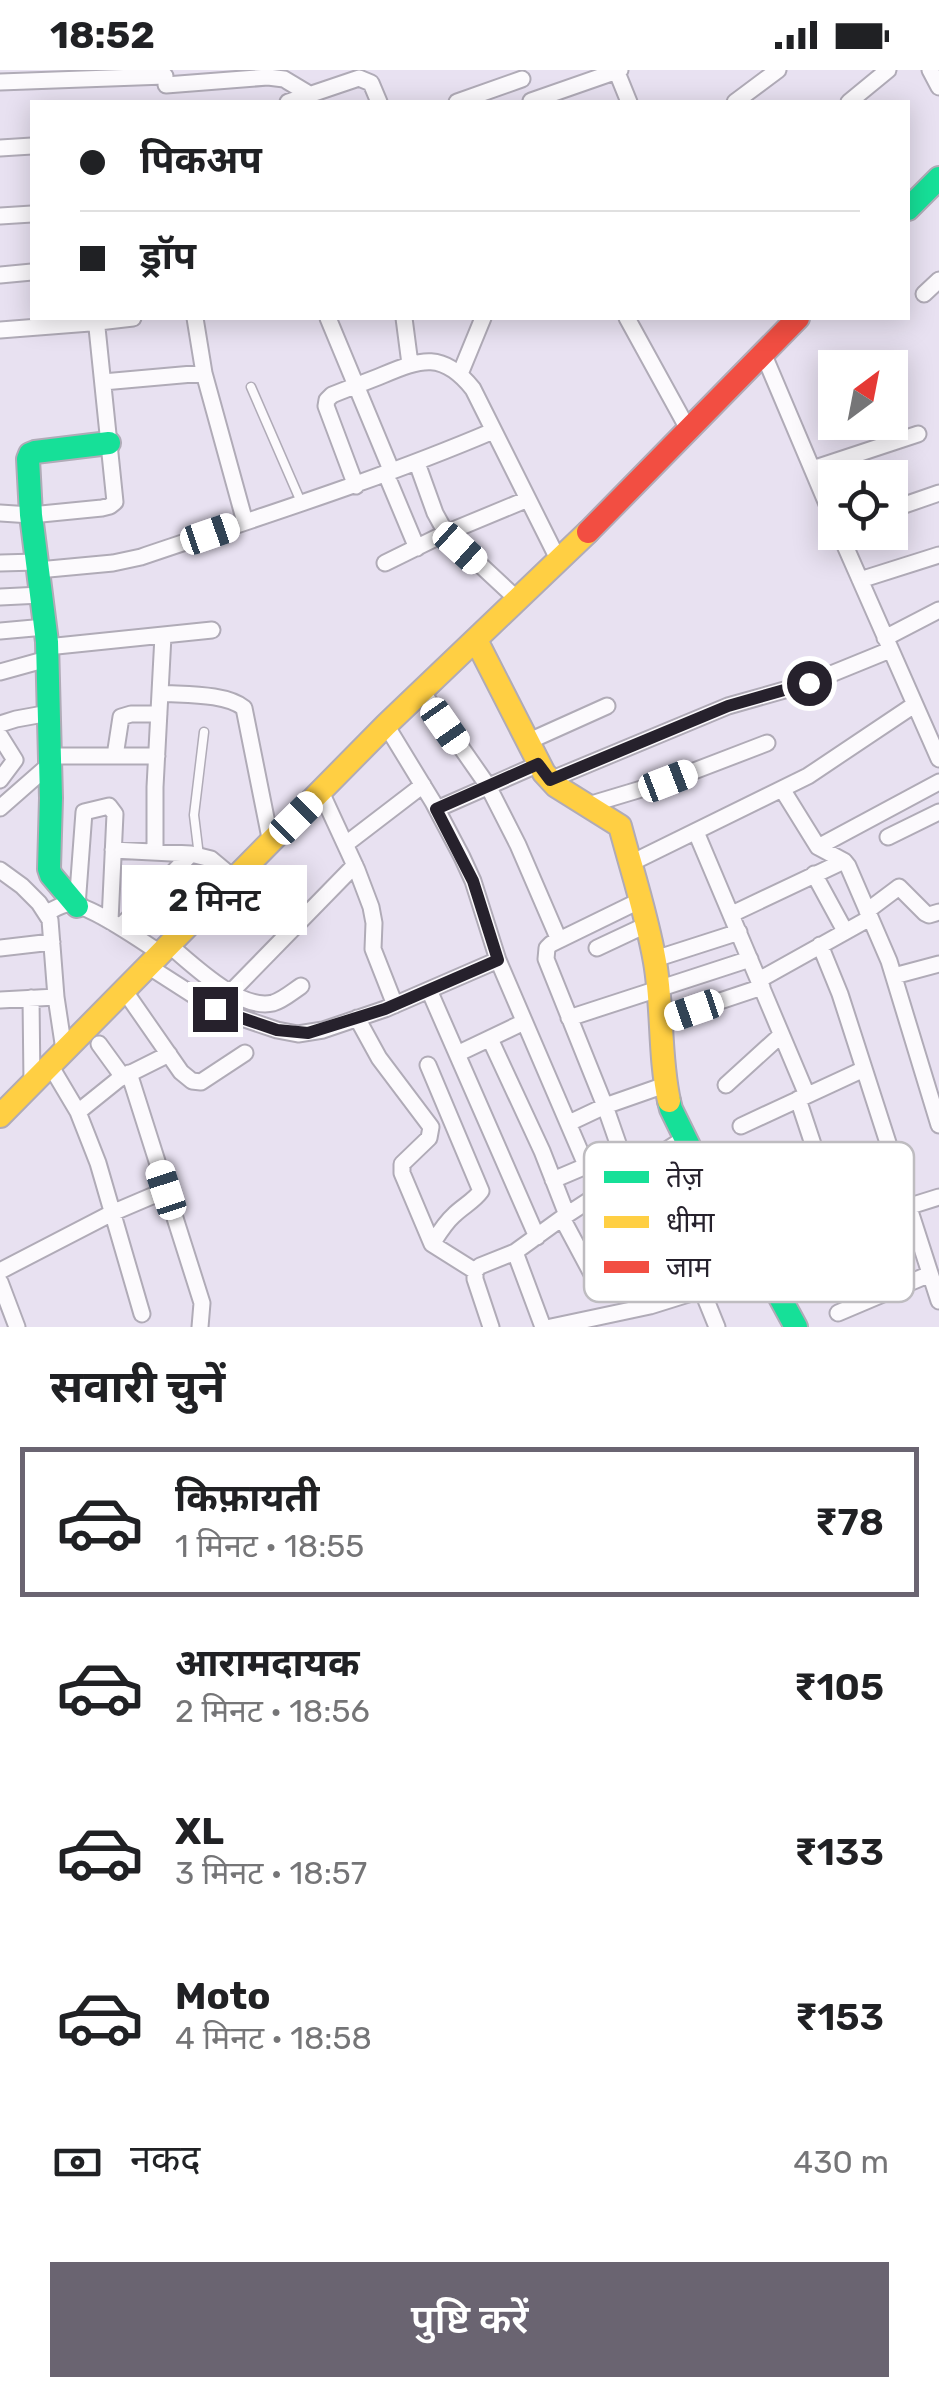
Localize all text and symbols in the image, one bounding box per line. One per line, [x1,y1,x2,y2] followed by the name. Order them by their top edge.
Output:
[50,12,155,58] text: 18:52
[140,137,262,183] text: पिकअप
[140,233,196,279] text: ड्रॉप
[818,350,908,440] north arrow
[818,350,908,550] map controls
[818,460,908,550] button: locate
[177,510,243,558] car
[428,517,492,579] car
[787,661,832,706] route start
[416,693,474,759] car
[635,756,701,806] car
[264,786,328,850] car
[122,864,308,934] callout: 2 मिनट
[168,881,261,919] text: 2 मिनट
[661,986,727,1034] car
[193,987,238,1032] route end
[584,1142,914,1302] legend
[142,1157,190,1223] car
[666,1161,704,1194] text: तेज़
[666,1206,715,1239] text: धीमा
[666,1251,712,1284] text: जाम
[50,1360,225,1413] text: सवारी चुनें
[175,1475,319,1521] text: किफ़ायती
[55,1477,145,1567] icon: car
[815,1499,884,1545] text: ₹78
[175,1527,364,1565] text: 1 मिनट · 18:55
[175,1640,359,1686] text: आरामदायक
[55,1642,145,1732] icon: car
[794,1664,884,1710] text: ₹105
[175,1692,370,1730] text: 2 मिनट · 18:56
[55,1807,145,1897] icon: car
[175,1808,224,1854] text: XL
[794,1829,884,1875] text: ₹133
[175,1854,367,1892] text: 3 मिनट · 18:57
[55,1972,145,2062] icon: car
[175,1973,271,2019] text: Moto
[795,1994,884,2040] text: ₹153
[175,2019,372,2057] text: 4 मिनट · 18:58
[50,2135,105,2190] icon: cash
[130,2136,200,2182] text: नकद
[793,2143,889,2181] text: 430 m
[50,2262,889,2377] button: पुष्टि करें

